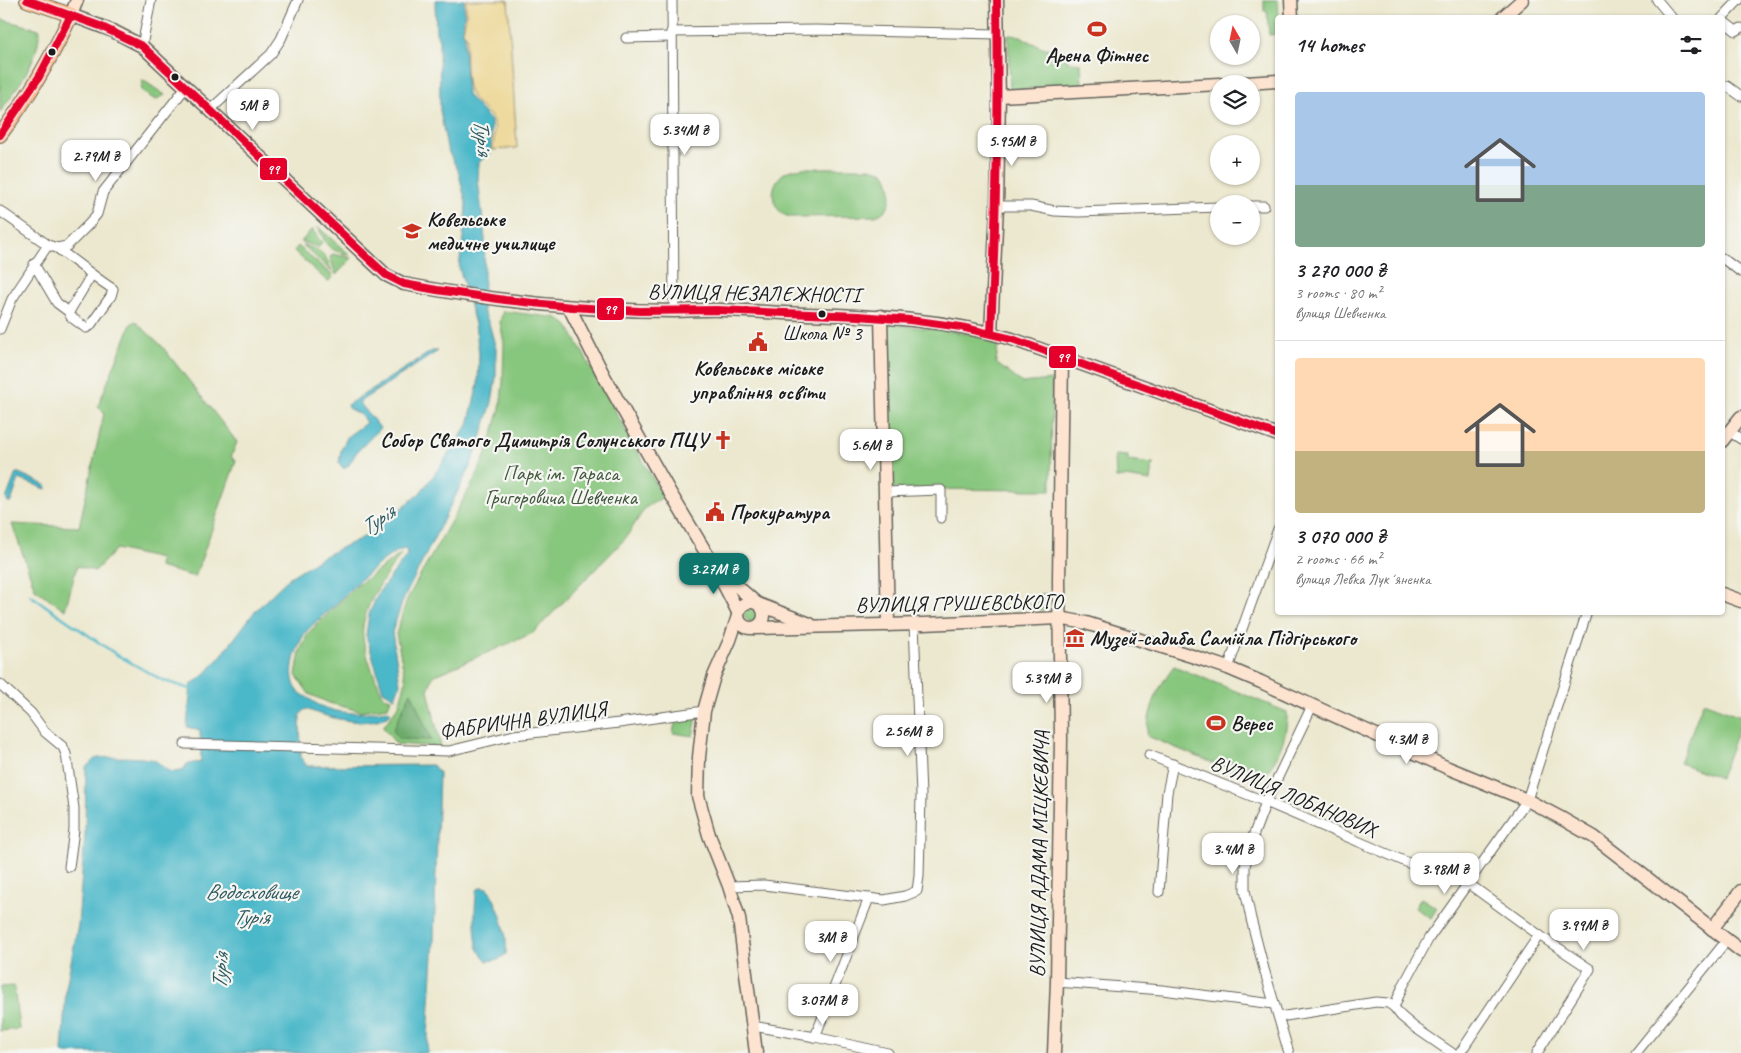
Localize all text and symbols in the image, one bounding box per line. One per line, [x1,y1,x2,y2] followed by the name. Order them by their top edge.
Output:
[1210,15,1260,65] north arrow
[1210,15,1260,245] map controls
[1086,18,1108,40] sports icon: Арена Фітнес
[1677,31,1705,59] icon: filters
[1295,32,1364,58] text: 14 homes
[1045,42,1149,68] place label: Арена Фітнес
[47,47,57,57] unlabelled marker
[170,72,180,82] unlabelled marker
[1210,75,1260,125] button: layers
[223,88,283,131] pin: 5M ₴
[238,95,268,115] text: 5M ₴
[639,114,731,156] pin: 5.34M ₴
[467,118,499,160] water label: Турія
[661,120,709,140] text: 5.34M ₴
[966,124,1058,167] pin: 5.95M ₴
[1455,125,1545,215] icon: home
[989,131,1035,151] text: 5.95M ₴
[1210,135,1260,185] button: +
[50,140,142,182] pin: 2.79M ₴
[72,146,120,166] text: 2.79M ₴
[259,157,288,181] line badge: 99
[267,161,281,178] text: 99
[1210,195,1260,245] button: −
[427,206,556,256] place label: Ковельське медичне училище
[401,220,423,242] school or university icon: Ковельське медичне училище
[1295,257,1386,283] text: 3 270 000 ₴
[648,278,865,308] street label: ВУЛИЦЯ НЕЗАЛЕЖНОСТІ
[1295,283,1381,303] text: 3 rooms · 80 m²
[596,297,625,321] line badge: 99
[604,301,618,318] text: 99
[1295,303,1385,323] text: вулиця Шевченка
[817,309,827,319] marker: Школа № 3
[782,321,864,346] place label: Школа № 3
[747,331,769,353] public building icon: Ковельське міське управління освіти
[1048,345,1077,369] line badge: 99
[1057,349,1071,366] text: 99
[690,355,827,405] place label: Ковельське міське управління освіти
[1455,390,1545,480] icon: home
[380,427,712,453] place label: Собор Святого Димитрія Солунського ПЦУ
[830,428,912,471] pin: 5.6M ₴
[712,429,734,451] church icon: Собор Святого Димитрія Солунського ПЦУ
[851,435,891,455] text: 5.6M ₴
[485,460,639,510] park label: Парк ім. Тараса Григоровича Шевченка
[355,496,403,542] water label: Турія
[730,499,831,526] place label: Прокуратура
[704,501,726,523] public building icon: Прокуратура
[1295,523,1386,549] text: 3 070 000 ₴
[1295,549,1381,569] text: 2 rooms · 66 m²
[668,552,760,595] pin: 3.27M ₴
[690,559,738,579] text: 3.27M ₴
[1295,569,1431,589] text: вулиця Левка Лукʼяненка
[855,588,1065,618] street label: ВУЛИЦЯ ГРУШЕВСЬКОГО
[1090,625,1359,652] place label: Музей-садиба Самійла Підгірського
[1064,627,1086,649] museum icon: Музей-садиба Самійла Підгірського
[1001,662,1093,704] pin: 5.39M ₴
[1023,668,1071,688] text: 5.39M ₴
[438,695,611,745] street label: ФАБРИЧНА ВУЛИЦЯ
[1231,710,1273,736] place label: Верес
[1205,712,1227,734] sports icon: Верес
[862,714,954,757] pin: 2.56M ₴
[884,721,932,741] text: 2.56M ₴
[1366,722,1448,765] pin: 4.3M ₴
[1387,729,1427,749] text: 4.3M ₴
[1024,730,1054,978] street label: ВУЛИЦЯ АДАМА МІЦКЕВИЧА
[1207,749,1383,844] street label: ВУЛИЦЯ ЛОБАНОВИХ
[1192,832,1274,875] pin: 3.4M ₴
[1213,839,1253,859] text: 3.4M ₴
[1399,852,1491,895] pin: 3.98M ₴
[1421,859,1469,879] text: 3.98M ₴
[205,878,301,931] water label: Водосховище Турія
[1538,908,1630,951] pin: 3.99M ₴
[1560,915,1608,935] text: 3.99M ₴
[801,920,861,963] pin: 3M ₴
[816,927,846,947] text: 3M ₴
[205,949,235,990] water label: Турія
[777,984,869,1026] pin: 3.07M ₴
[799,990,847,1010] text: 3.07M ₴

